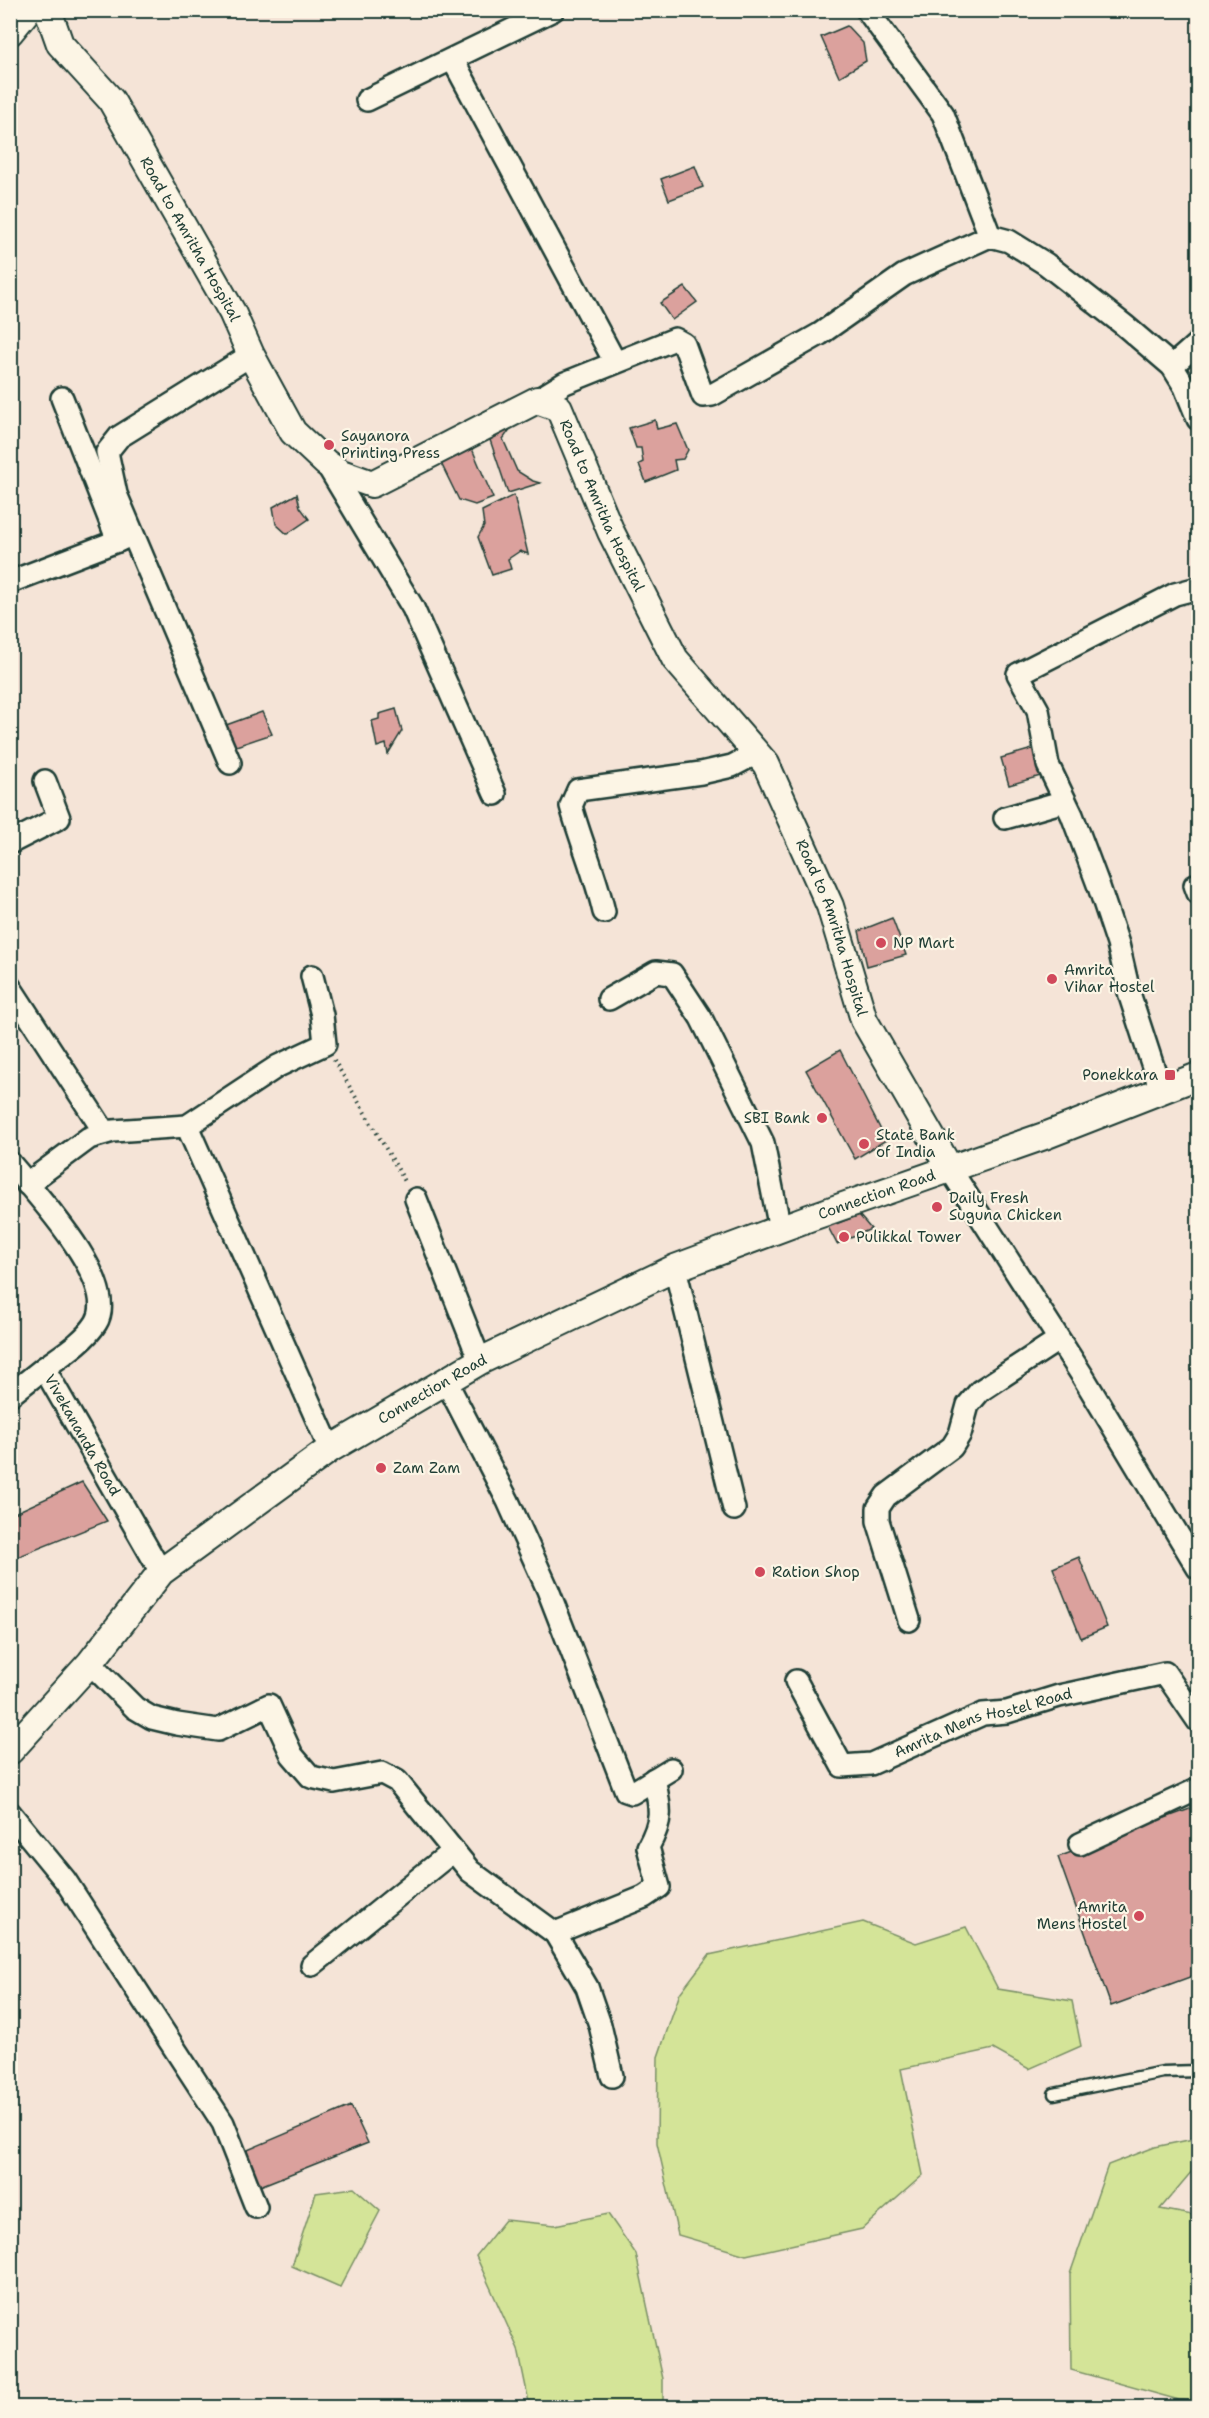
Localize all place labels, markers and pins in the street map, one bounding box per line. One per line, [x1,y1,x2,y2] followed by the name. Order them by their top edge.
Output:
[341,426,440,463] place label: Sayanora Printing Press
[322,438,336,452] marker: Sayanora Printing Press
[893,933,955,953] place label: NP Mart
[874,936,888,950] marker: NP Mart
[1064,960,1155,997] place label: Amrita Vihar Hostel
[1045,972,1059,986] marker: Amrita Vihar Hostel
[1082,1065,1159,1085] place label: Ponekkara
[1163,1068,1177,1082] marker: Ponekkara
[744,1108,810,1128] place label: SBI Bank
[815,1111,829,1125] marker: SBI Bank
[876,1125,955,1162] place label: State Bank of India
[857,1137,871,1151] marker: State Bank of India
[949,1188,1062,1225] place label: Daily Fresh Suguna Chicken
[930,1200,944,1214] marker: Daily Fresh Suguna Chicken
[856,1227,962,1247] place label: Pulikkal Tower
[837,1230,851,1244] marker: Pulikkal Tower
[393,1458,460,1478] place label: Zam Zam
[374,1461,388,1475] marker: Zam Zam
[772,1562,860,1582] place label: Ration Shop
[753,1565,767,1579] marker: Ration Shop
[1037,1897,1128,1934] place label: Amrita Mens Hostel
[1132,1909,1146,1923] marker: Amrita Mens Hostel

